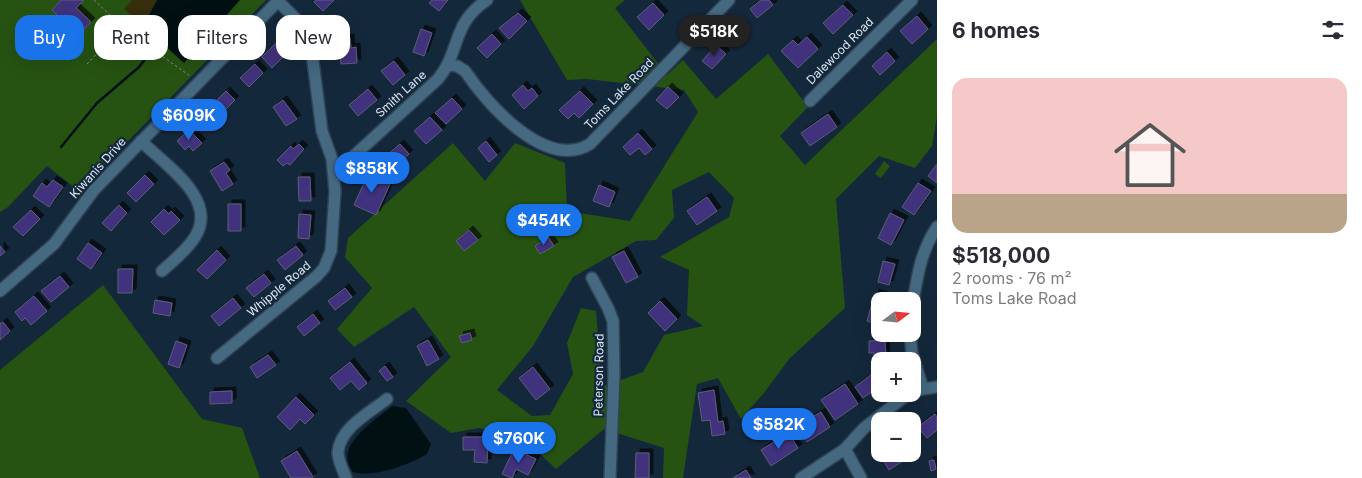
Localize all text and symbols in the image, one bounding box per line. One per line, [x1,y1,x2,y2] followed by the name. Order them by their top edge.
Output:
[803,14,876,87] street label: Dalewood Road
[15,15,84,60] chip: Buy
[94,15,168,60] chip: Rent
[178,15,266,60] chip: Filters
[276,15,350,60] chip: New
[679,15,749,57] pin: $518K
[1319,16,1347,44] icon: filters
[952,18,1040,43] text: 6 homes
[689,21,739,41] text: $518K
[581,55,656,132] street label: Toms Lake Road
[372,67,429,120] street label: Smith Lane
[154,98,224,141] pin: $609K
[162,105,216,125] text: $609K
[1105,110,1195,200] icon: home
[66,134,129,201] street label: Kiwanis Drive
[337,152,407,194] pin: $858K
[345,158,399,178] text: $858K
[509,204,579,246] pin: $454K
[517,210,571,230] text: $454K
[952,243,1050,268] text: $518,000
[244,258,314,320] street label: Whipple Road
[952,268,1072,288] text: 2 rooms · 76 m²
[952,288,1077,308] text: Toms Lake Road
[871,292,921,342] north arrow
[871,292,921,462] map controls
[590,333,607,417] street label: Peterson Road
[871,352,921,402] button: +
[744,408,814,450] pin: $582K
[871,412,921,462] button: −
[753,414,805,434] text: $582K
[484,422,554,464] pin: $760K
[493,428,545,448] text: $760K

